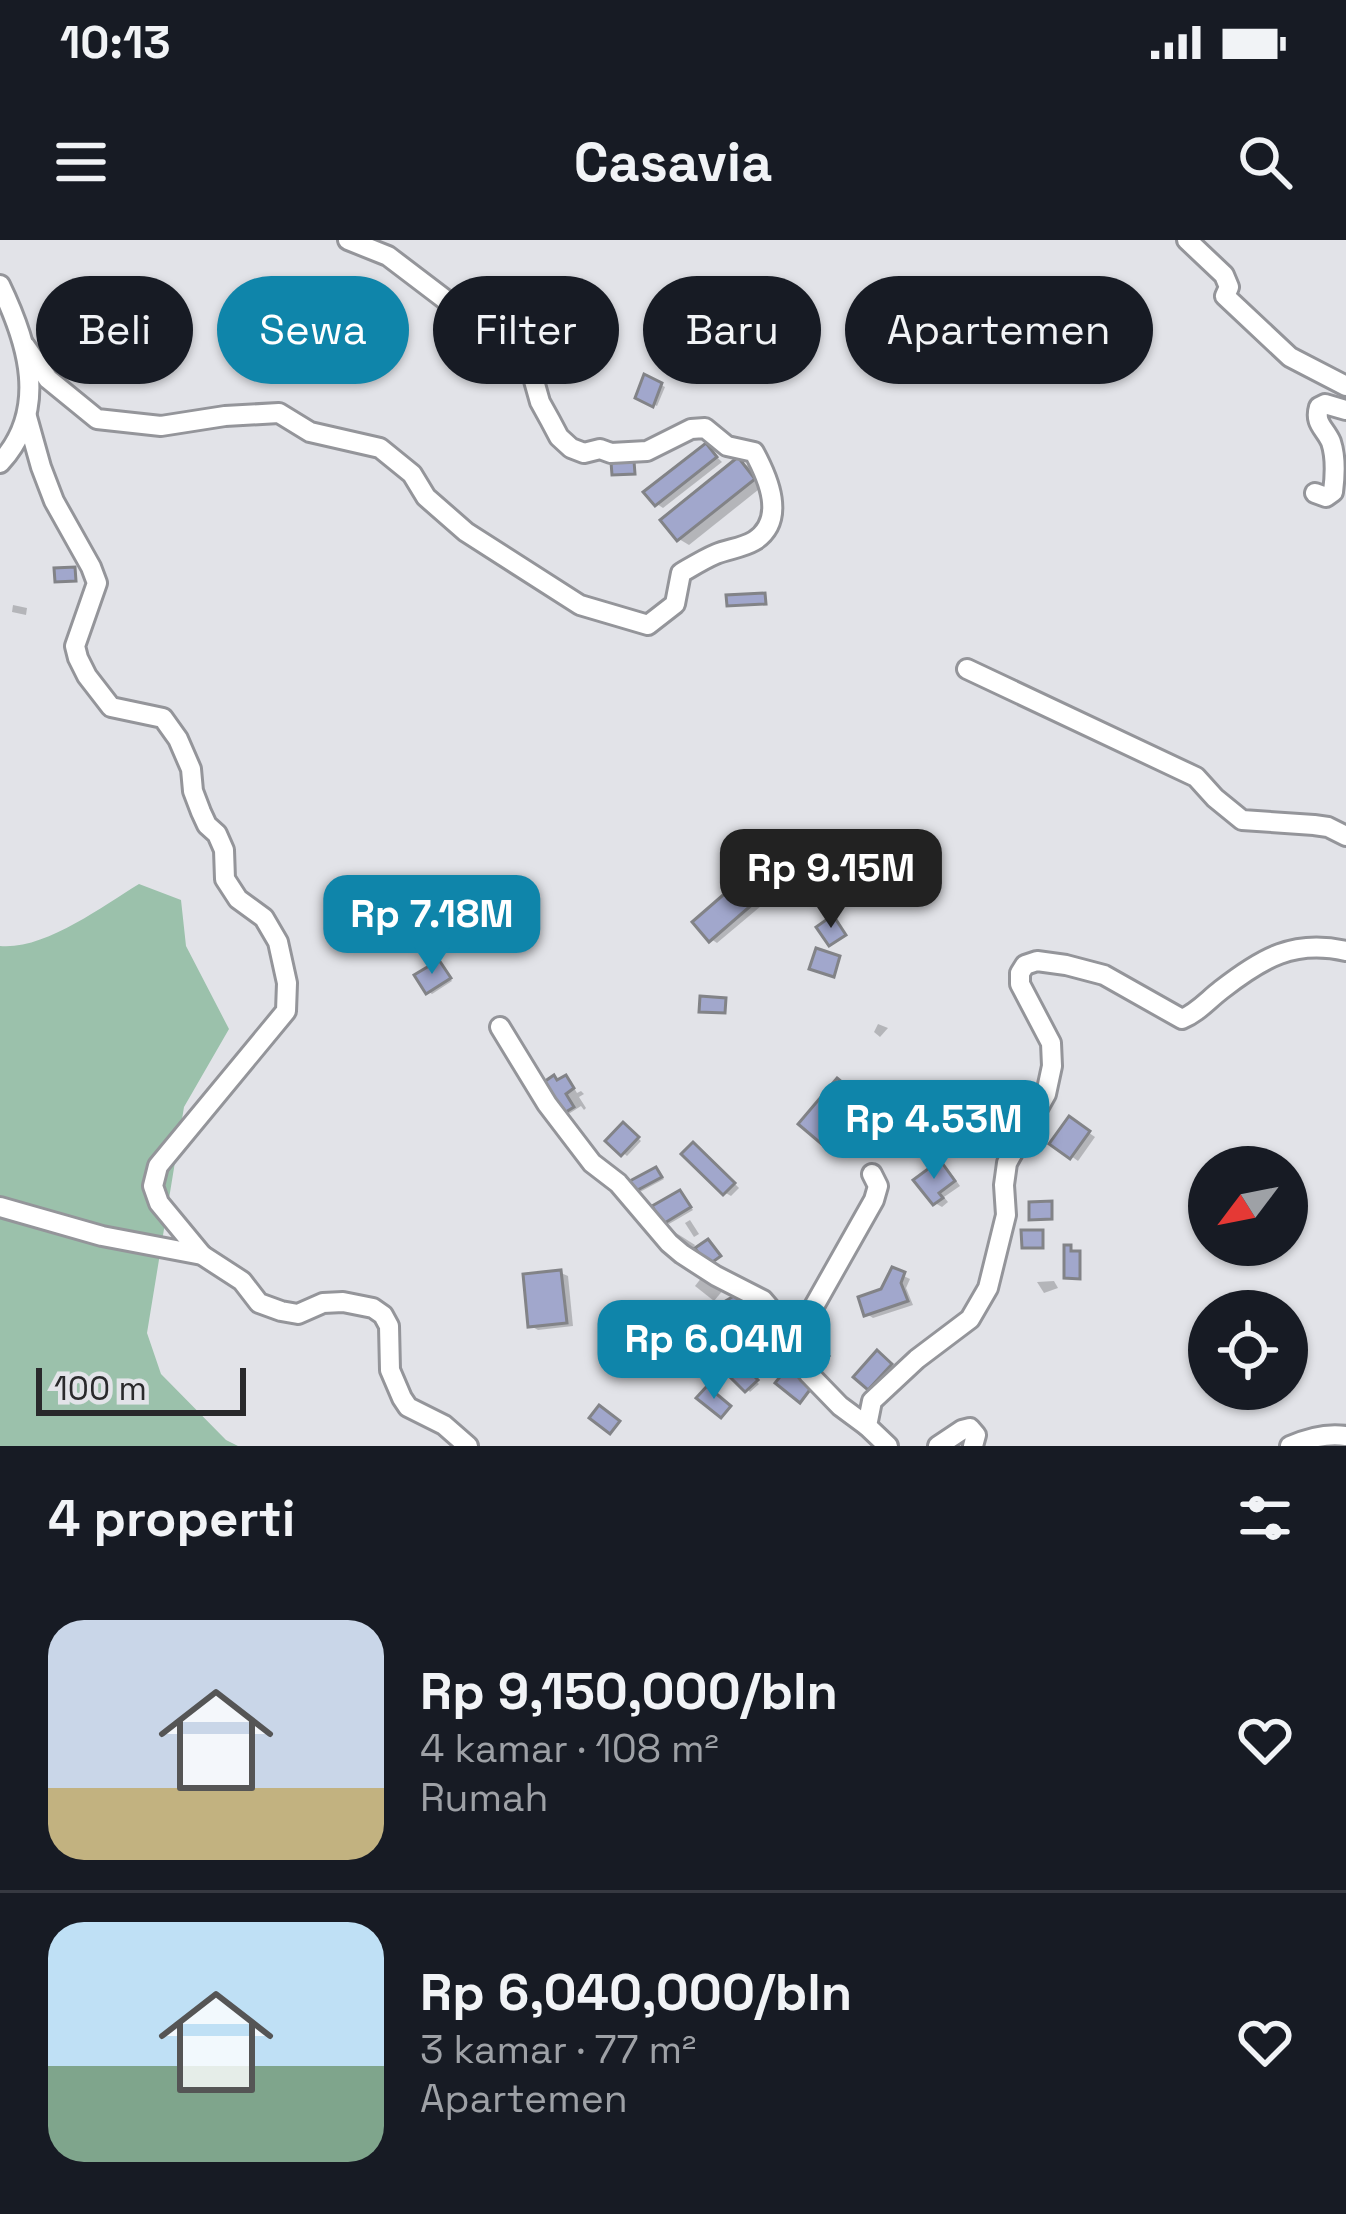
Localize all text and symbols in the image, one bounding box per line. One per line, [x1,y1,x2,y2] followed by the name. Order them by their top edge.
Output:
[60,14,171,71] text: 10:13
[574,128,772,197] text: Casavia
[48,129,114,195] icon: menu
[1232,129,1298,195] icon: search
[36,276,193,384] chip: Beli
[217,276,409,384] chip: Sewa
[433,276,619,384] chip: Filter
[643,276,821,384] chip: Baru
[845,276,1153,384] chip: Apartemen
[707,829,955,931] pin: Rp 9.15M
[747,843,915,892] text: Rp 9.15M
[308,875,556,977] pin: Rp 7.18M
[350,889,514,938] text: Rp 7.18M
[810,1080,1058,1182] pin: Rp 4.53M
[845,1094,1023,1143] text: Rp 4.53M
[1188,1146,1308,1266] north arrow
[1188,1146,1308,1410] map controls
[1188,1290,1308,1410] button: locate
[590,1300,838,1402] pin: Rp 6.04M
[624,1314,804,1363] text: Rp 6.04M
[36,1362,246,1415] scale bar
[54,1368,147,1410] text: 100 m
[1232,1485,1298,1551] icon: filters
[48,1486,295,1551] text: 4 properti
[420,1659,838,1724] text: Rp 9,150,000/bln
[144,1668,288,1812] icon: home
[1232,1707,1298,1773] icon: heart
[420,1724,719,1773] text: 4 kamar · 108 m²
[420,1773,548,1822] text: Rumah
[420,1960,852,2025] text: Rp 6,040,000/bln
[144,1970,288,2114] icon: home
[1232,2009,1298,2075] icon: heart
[420,2025,696,2074] text: 3 kamar · 77 m²
[420,2074,628,2123] text: Apartemen

